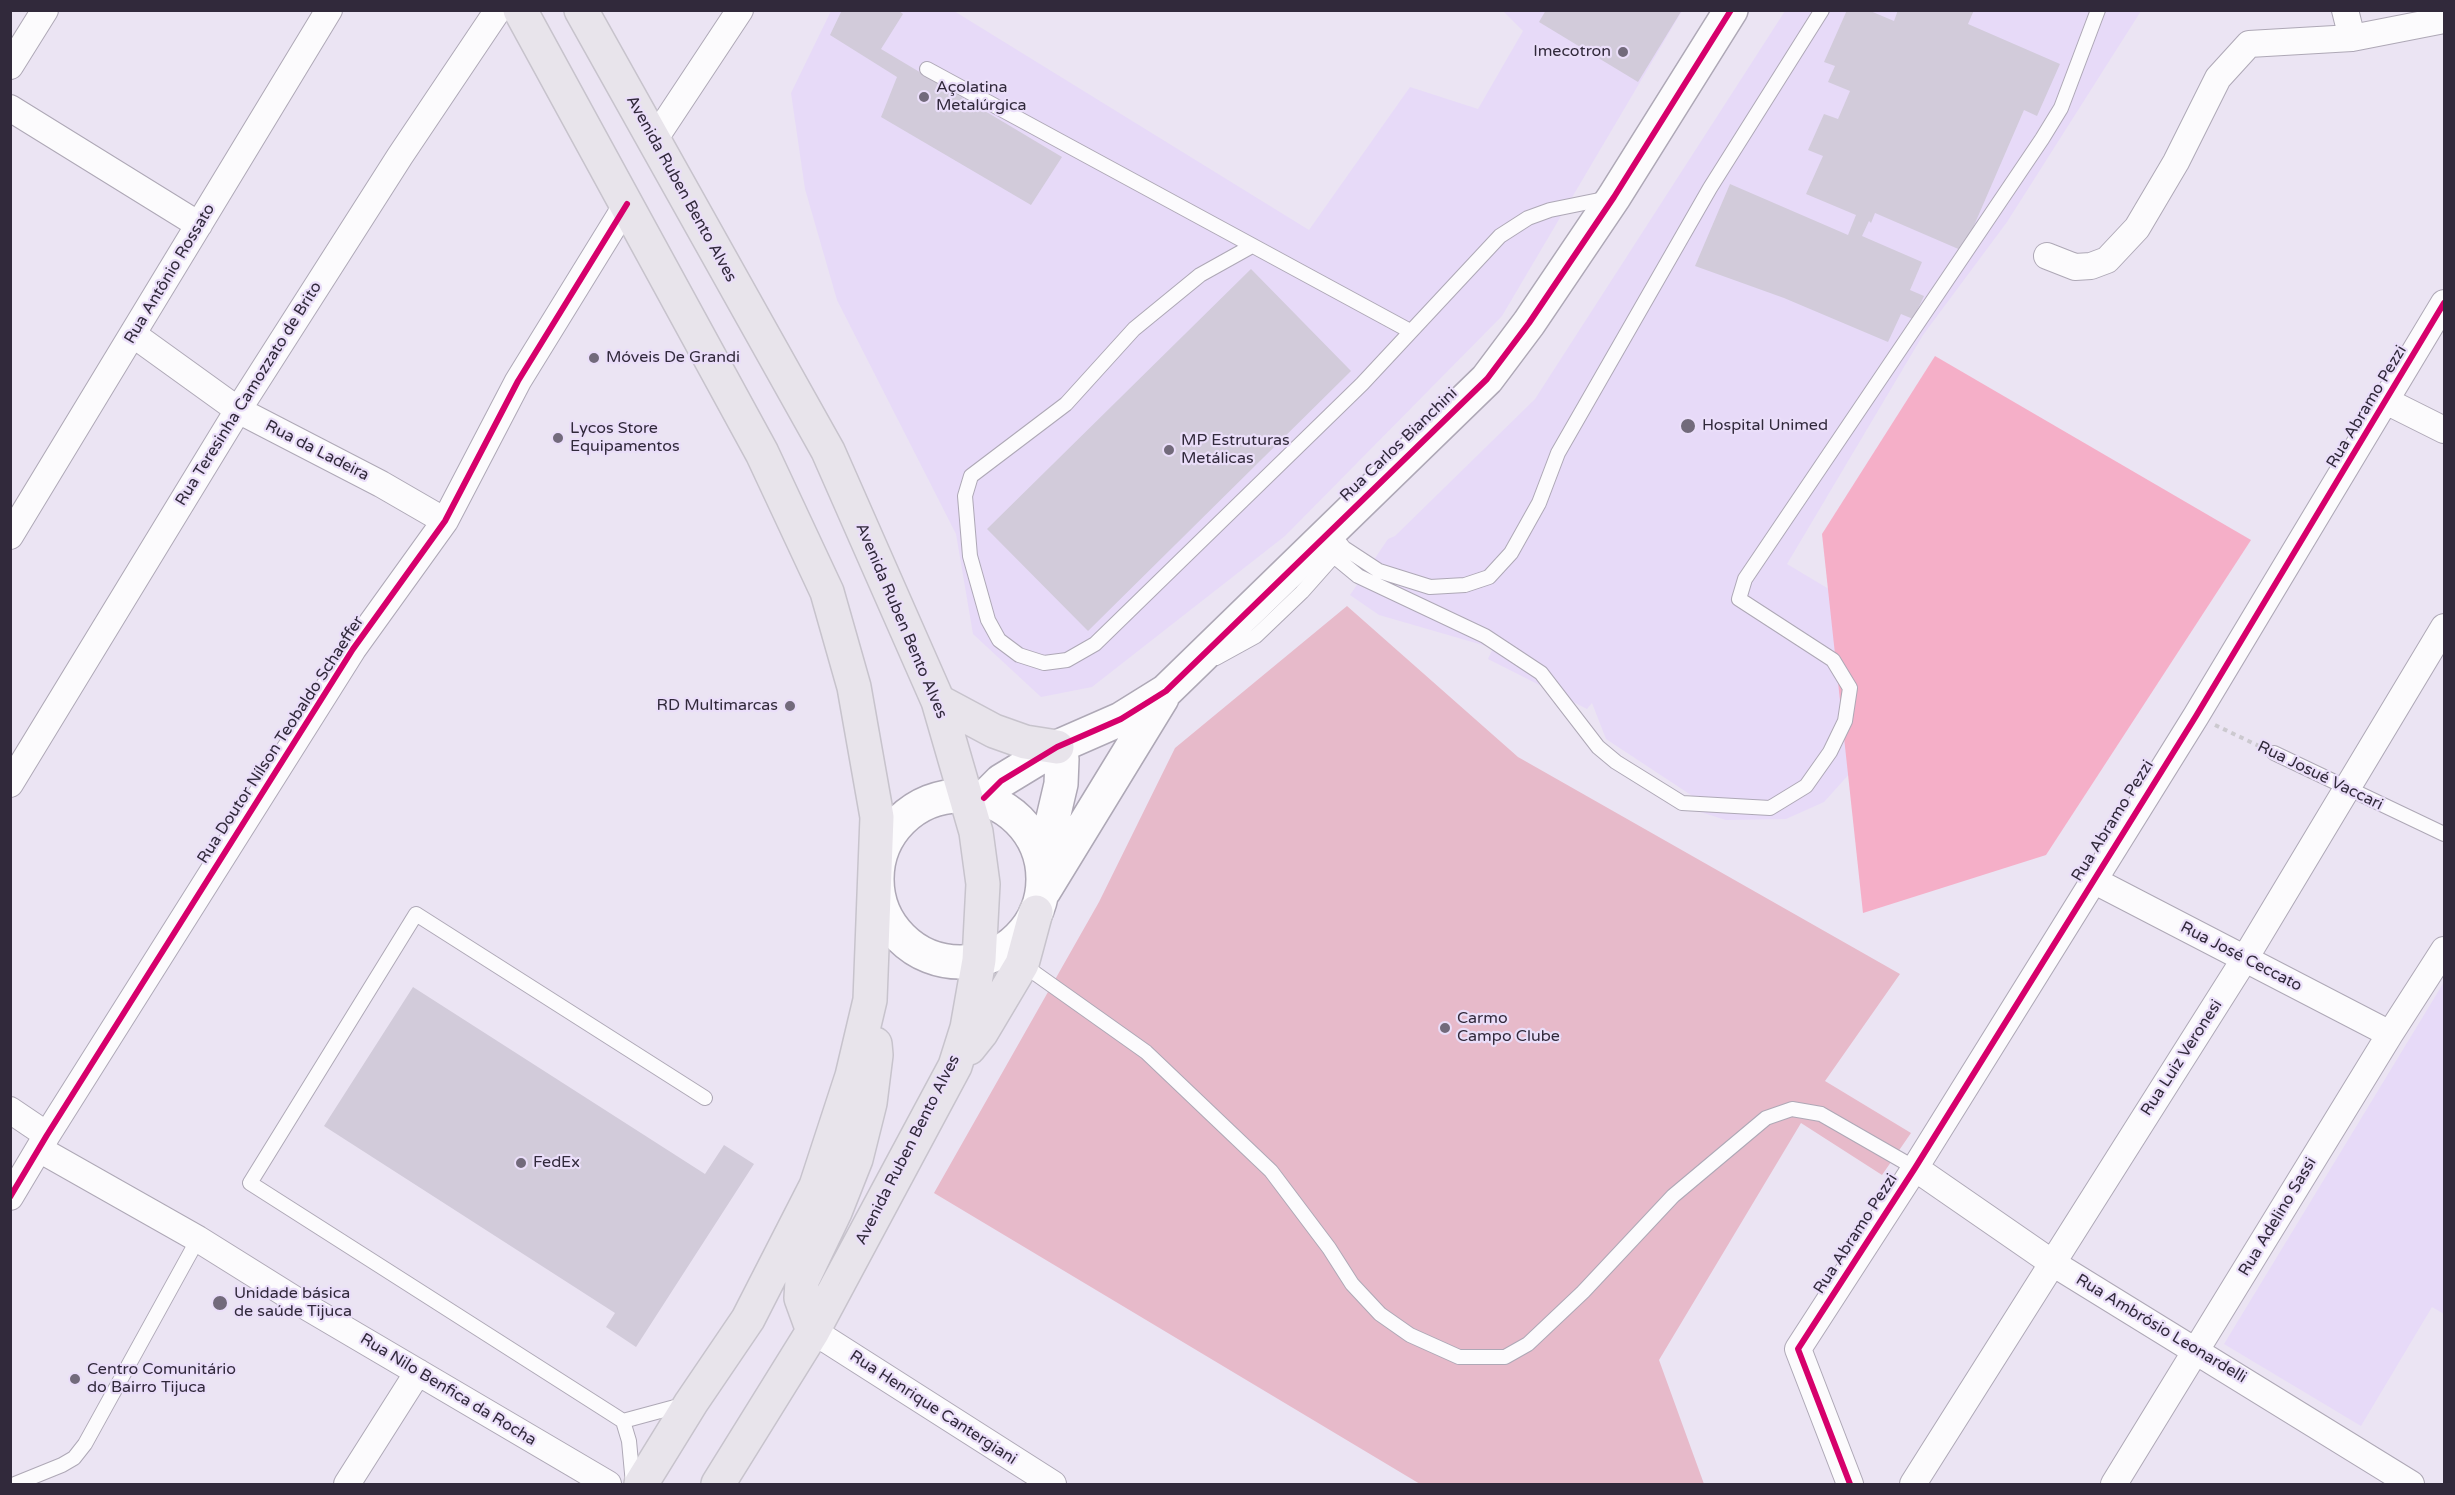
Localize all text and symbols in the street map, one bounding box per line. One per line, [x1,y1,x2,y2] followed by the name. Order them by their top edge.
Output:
[1533,42,1611,62] place label: Imecotron
[1616,45,1630,59] marker: Imecotron
[936,78,1027,116] place label: Açolatina Metalúrgica
[917,90,931,104] marker: Açolatina Metalúrgica
[622,92,740,286] street label: Avenida Ruben Bento Alves
[121,200,219,348] street label: Rua Antônio Rossato
[172,278,326,510] street label: Rua Teresinha Camozzato de Brito
[2323,342,2411,472] street label: Rua Abramo Pezzi
[606,348,740,368] place label: Móveis De Grandi
[587,351,601,365] marker: Móveis De Grandi
[1336,384,1462,506] street label: Rua Carlos Bianchini
[1702,416,1828,436] place label: Hospital Unimed
[262,417,372,485] street label: Rua da Ladeira
[1679,417,1697,435] marker: Hospital Unimed
[570,419,680,457] place label: Lycos Store Equipamentos
[551,431,565,445] marker: Lycos Store Equipamentos
[1181,431,1290,469] place label: MP Estruturas Metálicas
[1162,443,1176,457] marker: MP Estruturas Metálicas
[851,520,951,722] street label: Avenida Ruben Bento Alves
[194,613,368,867] street label: Rua Doutor Nílson Teobaldo Schaeffer
[657,696,778,716] place label: RD Multimarcas
[783,699,797,713] marker: RD Multimarcas
[2254,737,2386,815] street label: Rua Josué Vaccari
[2068,757,2158,885] street label: Rua Abramo Pezzi
[2177,918,2305,996] street label: Rua José Ceccato
[2137,996,2227,1120] street label: Rua Luiz Veronesi
[1457,1009,1560,1047] place label: Carmo Campo Clube
[1438,1021,1452,1035] marker: Carmo Campo Clube
[852,1052,964,1248] street label: Avenida Ruben Bento Alves
[533,1153,580,1173] place label: FedEx
[2235,1154,2321,1280] street label: Rua Adelino Sassi
[514,1156,528,1170] marker: FedEx
[1810,1170,1902,1298] street label: Rua Abramo Pezzi
[2072,1270,2250,1388] street label: Rua Ambrósio Leonardelli
[234,1284,352,1322] place label: Unidade básica de saúde Tijuca
[211,1294,229,1312] marker: Unidade básica de saúde Tijuca
[357,1330,539,1450] street label: Rua Nilo Benfica da Rocha
[846,1347,1020,1469] street label: Rua Henrique Cantergiani
[87,1360,236,1398] place label: Centro Comunitário do Bairro Tijuca
[68,1372,82,1386] marker: Centro Comunitário do Bairro Tijuca

